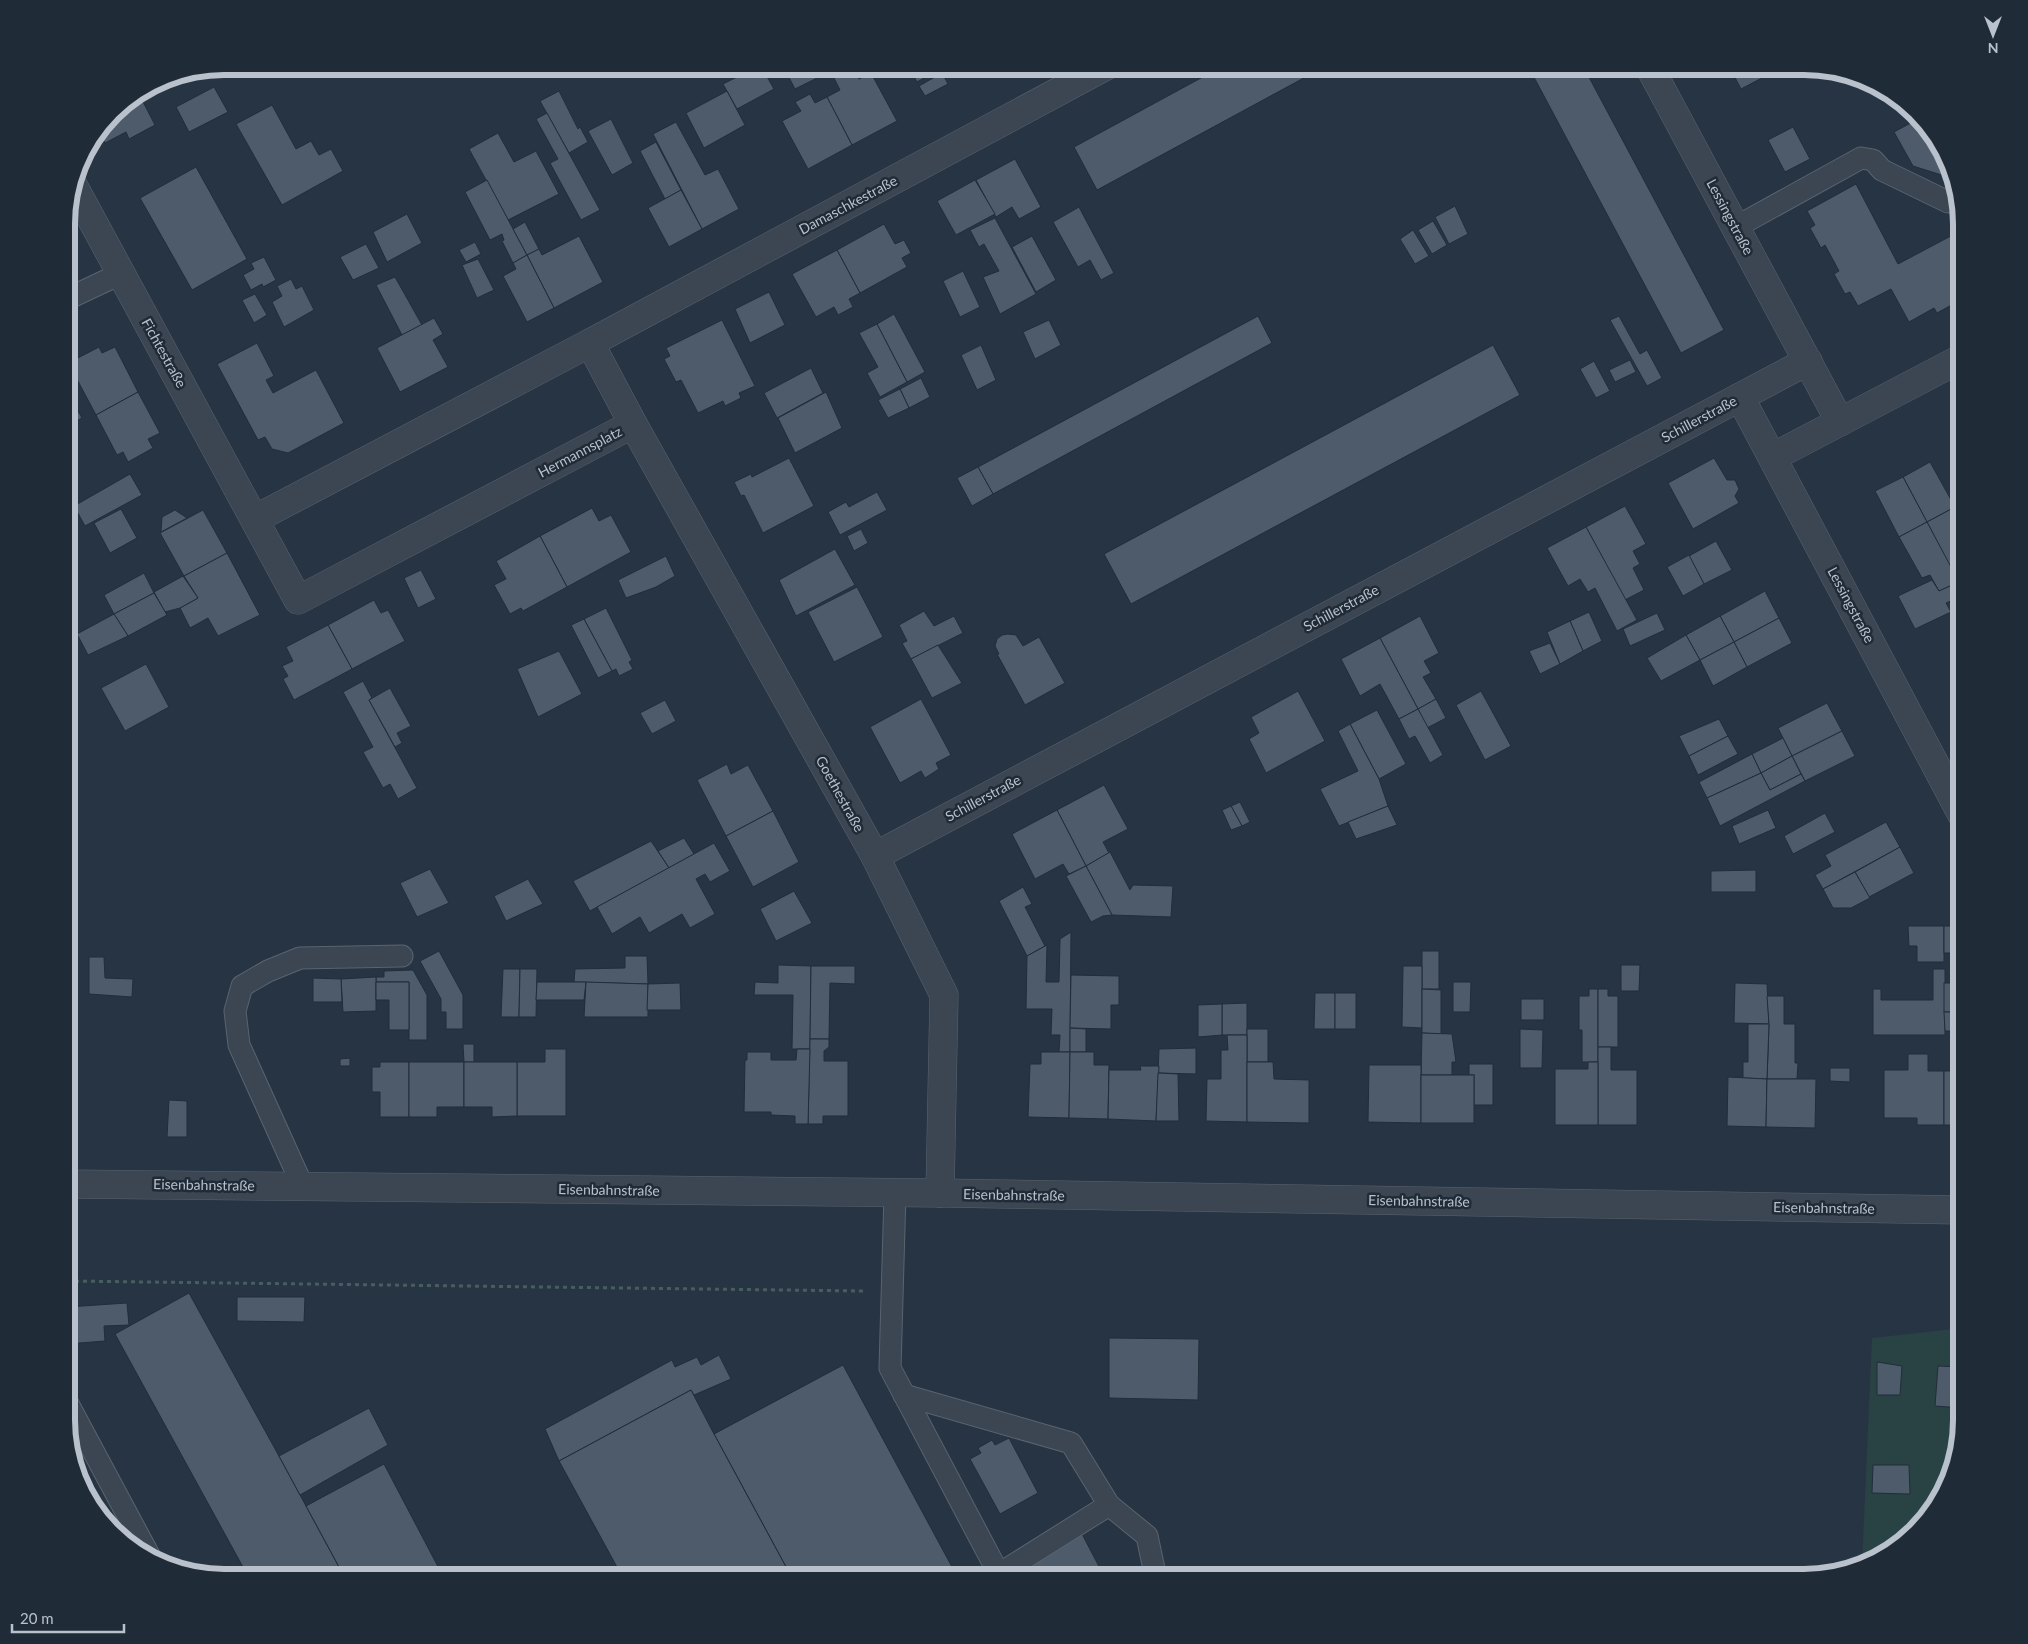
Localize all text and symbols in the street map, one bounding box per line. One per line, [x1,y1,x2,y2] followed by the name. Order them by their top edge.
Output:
[1968,10,2018,60] north arrow
[1988,40,1998,57] text: N
[796,171,900,238] street label: Damaschkestraße
[1703,176,1757,257] street label: Lessingstraße
[138,315,190,390] street label: Fichtestraße
[1658,392,1739,446] street label: Schillerstraße
[535,422,625,481] street label: Hermannsplatz
[1824,564,1878,645] street label: Lessingstraße
[1300,581,1381,635] street label: Schillerstraße
[813,753,868,835] street label: Goethestraße
[942,771,1023,825] street label: Schillerstraße
[153,1175,255,1194] street label: Eisenbahnstraße
[558,1180,660,1199] street label: Eisenbahnstraße
[963,1185,1065,1204] street label: Eisenbahnstraße
[1368,1191,1470,1210] street label: Eisenbahnstraße
[1773,1198,1875,1217] street label: Eisenbahnstraße
[12,1602,125,1634] scale bar
[20,1609,54,1627] text: 20 m

